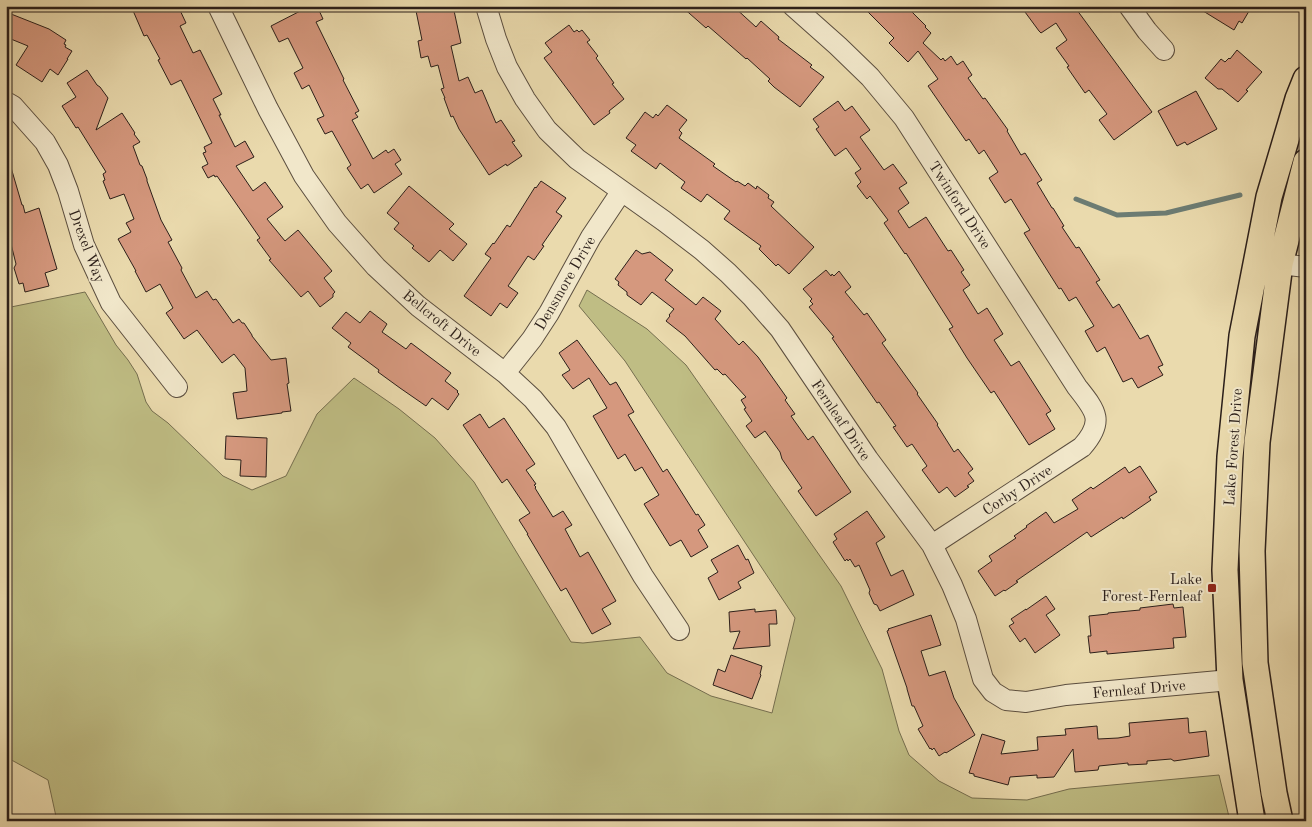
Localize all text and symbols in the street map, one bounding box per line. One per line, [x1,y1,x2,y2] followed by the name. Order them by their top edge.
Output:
[925,159,993,252] street label: Twinford Drive
[65,208,106,285] street label: Drexel Way
[533,234,599,333] street label: Densmore Drive
[399,288,483,360] street label: Bellcroft Drive
[807,378,872,464] street label: Fernleaf Drive
[1223,388,1246,506] street label: Lake Forest Drive
[980,463,1055,519] street label: Corby Drive
[1102,573,1203,605] place label: Lake Forest-Fernleaf
[1206,582,1218,594] marker: Lake Forest-Fernleaf
[1092,679,1187,702] street label: Fernleaf Drive

